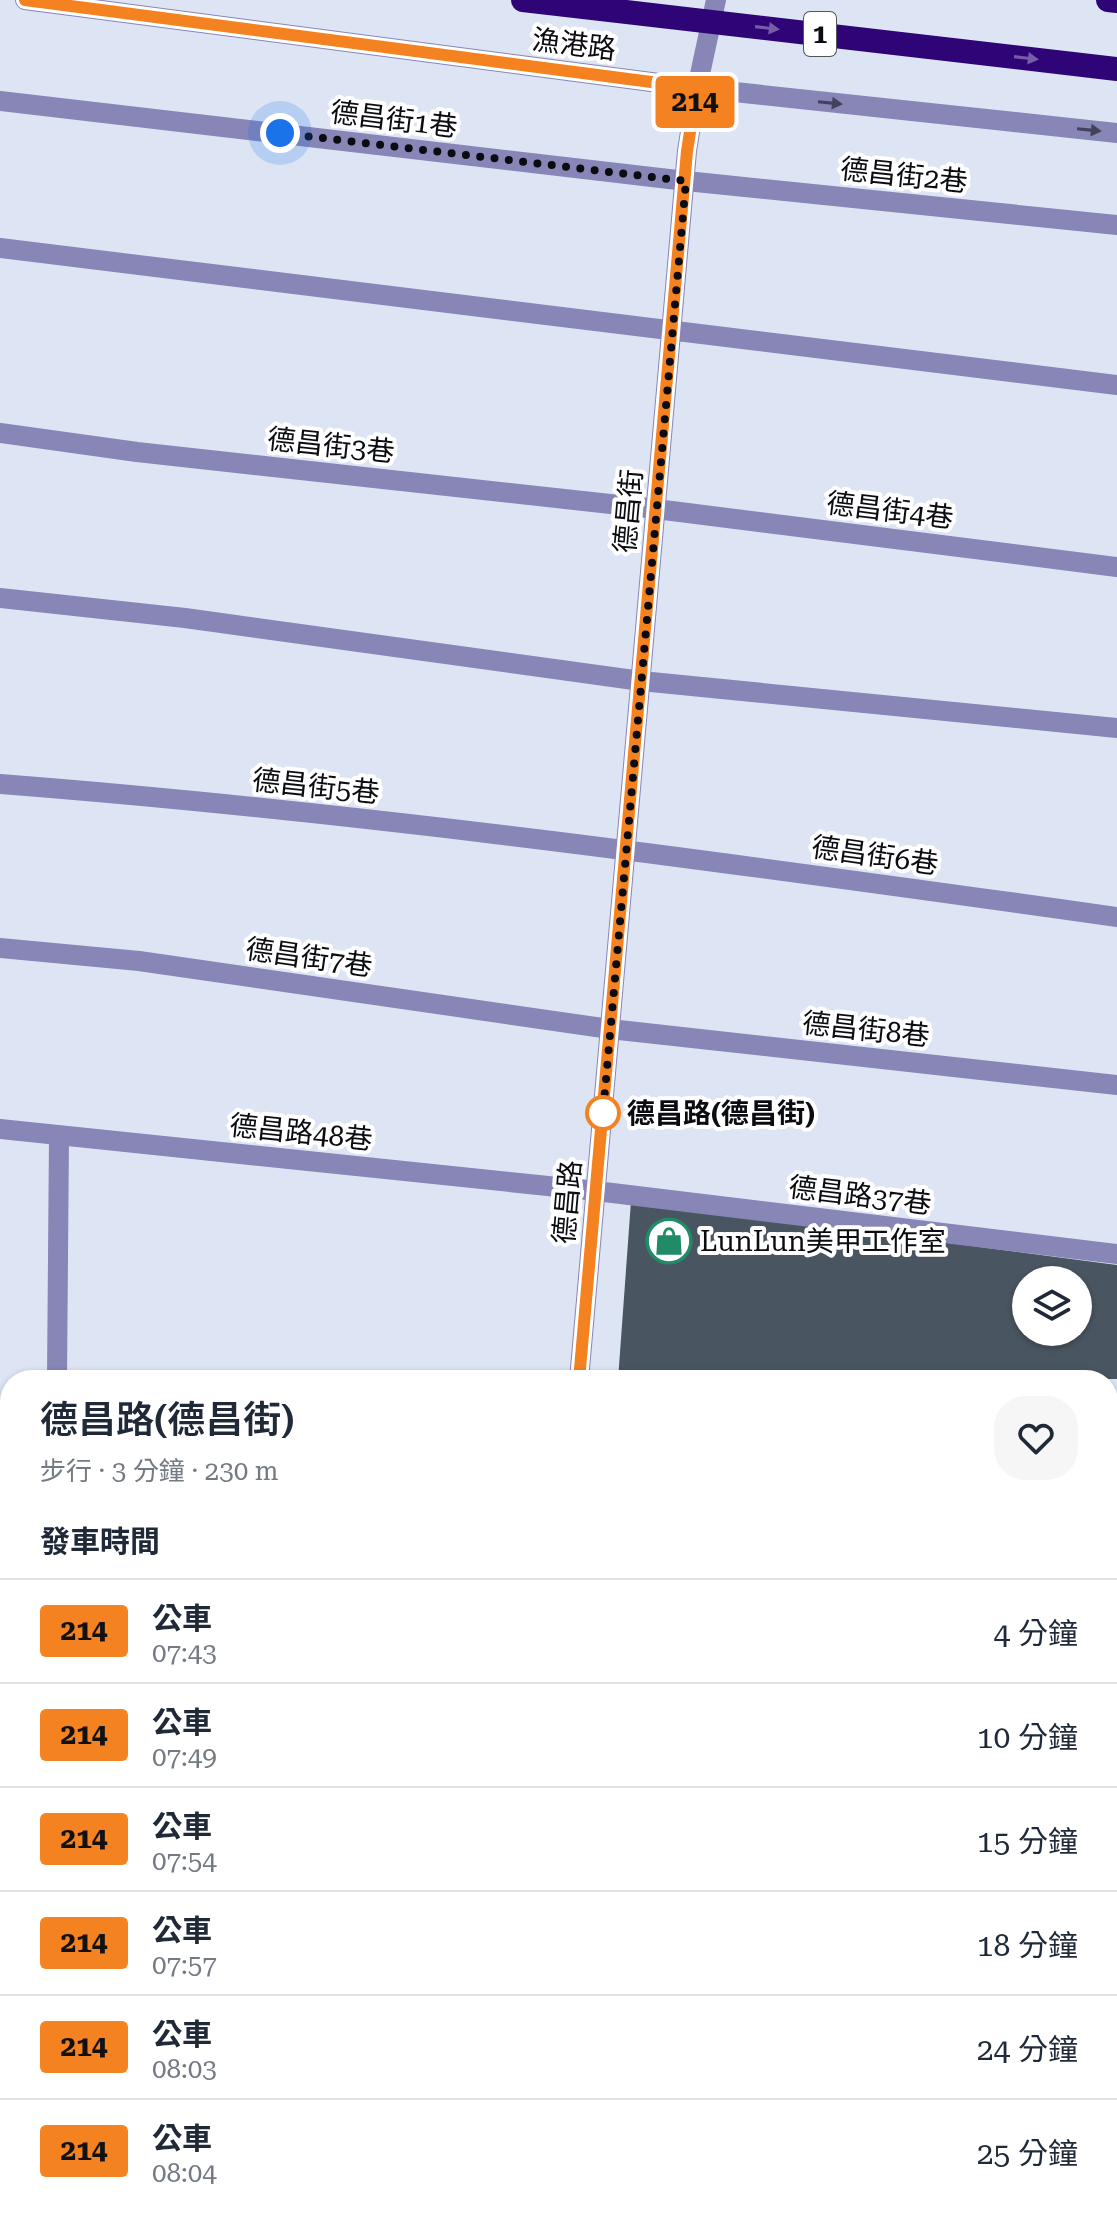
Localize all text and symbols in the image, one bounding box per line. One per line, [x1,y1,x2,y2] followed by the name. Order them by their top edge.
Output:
[804,12,836,56] road number: 1
[755,22,780,35] one-way arrow
[530,23,618,66] street label: 漁港路
[1014,52,1039,65] one-way arrow
[649,76,741,128] line badge: 214
[671,85,719,118] text: 214
[329,95,459,144] street label: 德昌街1巷
[818,96,843,109] one-way arrow
[260,113,300,153] your location
[1077,123,1102,136] one-way arrow
[839,152,969,199] street label: 德昌街2巷
[266,422,396,469] street label: 德昌街3巷
[608,468,649,554] street label: 德昌街
[825,486,955,535] street label: 德昌街4巷
[251,763,381,810] street label: 德昌街5巷
[809,830,940,881] street label: 德昌街6巷
[243,932,374,983] street label: 德昌街7巷
[801,1006,931,1053] street label: 德昌街8巷
[586,1096,620,1130] marker: 德昌路(德昌街)
[627,1097,815,1130] place label: 德昌路(德昌街)
[228,1109,374,1156] street label: 德昌路48巷
[547,1159,588,1245] street label: 德昌路
[787,1170,933,1221] street label: 德昌路37巷
[645,1217,693,1265] shop icon: LunLun美甲工作室
[700,1225,946,1258] place label: LunLun美甲工作室
[1012,1266,1092,1346] map controls
[1012,1266,1092,1346] button: layers
[994,1396,1078,1480] button: heart
[40,1398,294,1442] text: 德昌路(德昌街)
[40,1456,279,1486] text: 步行 · 3 分鐘 · 230 m
[40,1524,160,1559] text: 發車時間
[152,1601,212,1636] text: 公車
[60,1614,108,1647] text: 214
[994,1616,1078,1651] text: 4 分鐘
[152,1638,217,1668] text: 07:43
[152,1705,212,1740] text: 公車
[60,1718,108,1751] text: 214
[977,1720,1078,1755] text: 10 分鐘
[152,1742,217,1772] text: 07:49
[152,1809,212,1844] text: 公車
[60,1822,108,1855] text: 214
[977,1824,1078,1859] text: 15 分鐘
[152,1846,217,1876] text: 07:54
[152,1913,212,1948] text: 公車
[60,1926,108,1959] text: 214
[977,1928,1078,1963] text: 18 分鐘
[152,1950,217,1980] text: 07:57
[152,2017,212,2052] text: 公車
[60,2030,108,2063] text: 214
[977,2032,1078,2067] text: 24 分鐘
[152,2054,217,2084] text: 08:03
[152,2121,212,2156] text: 公車
[60,2134,108,2167] text: 214
[977,2136,1078,2171] text: 25 分鐘
[152,2158,217,2188] text: 08:04

